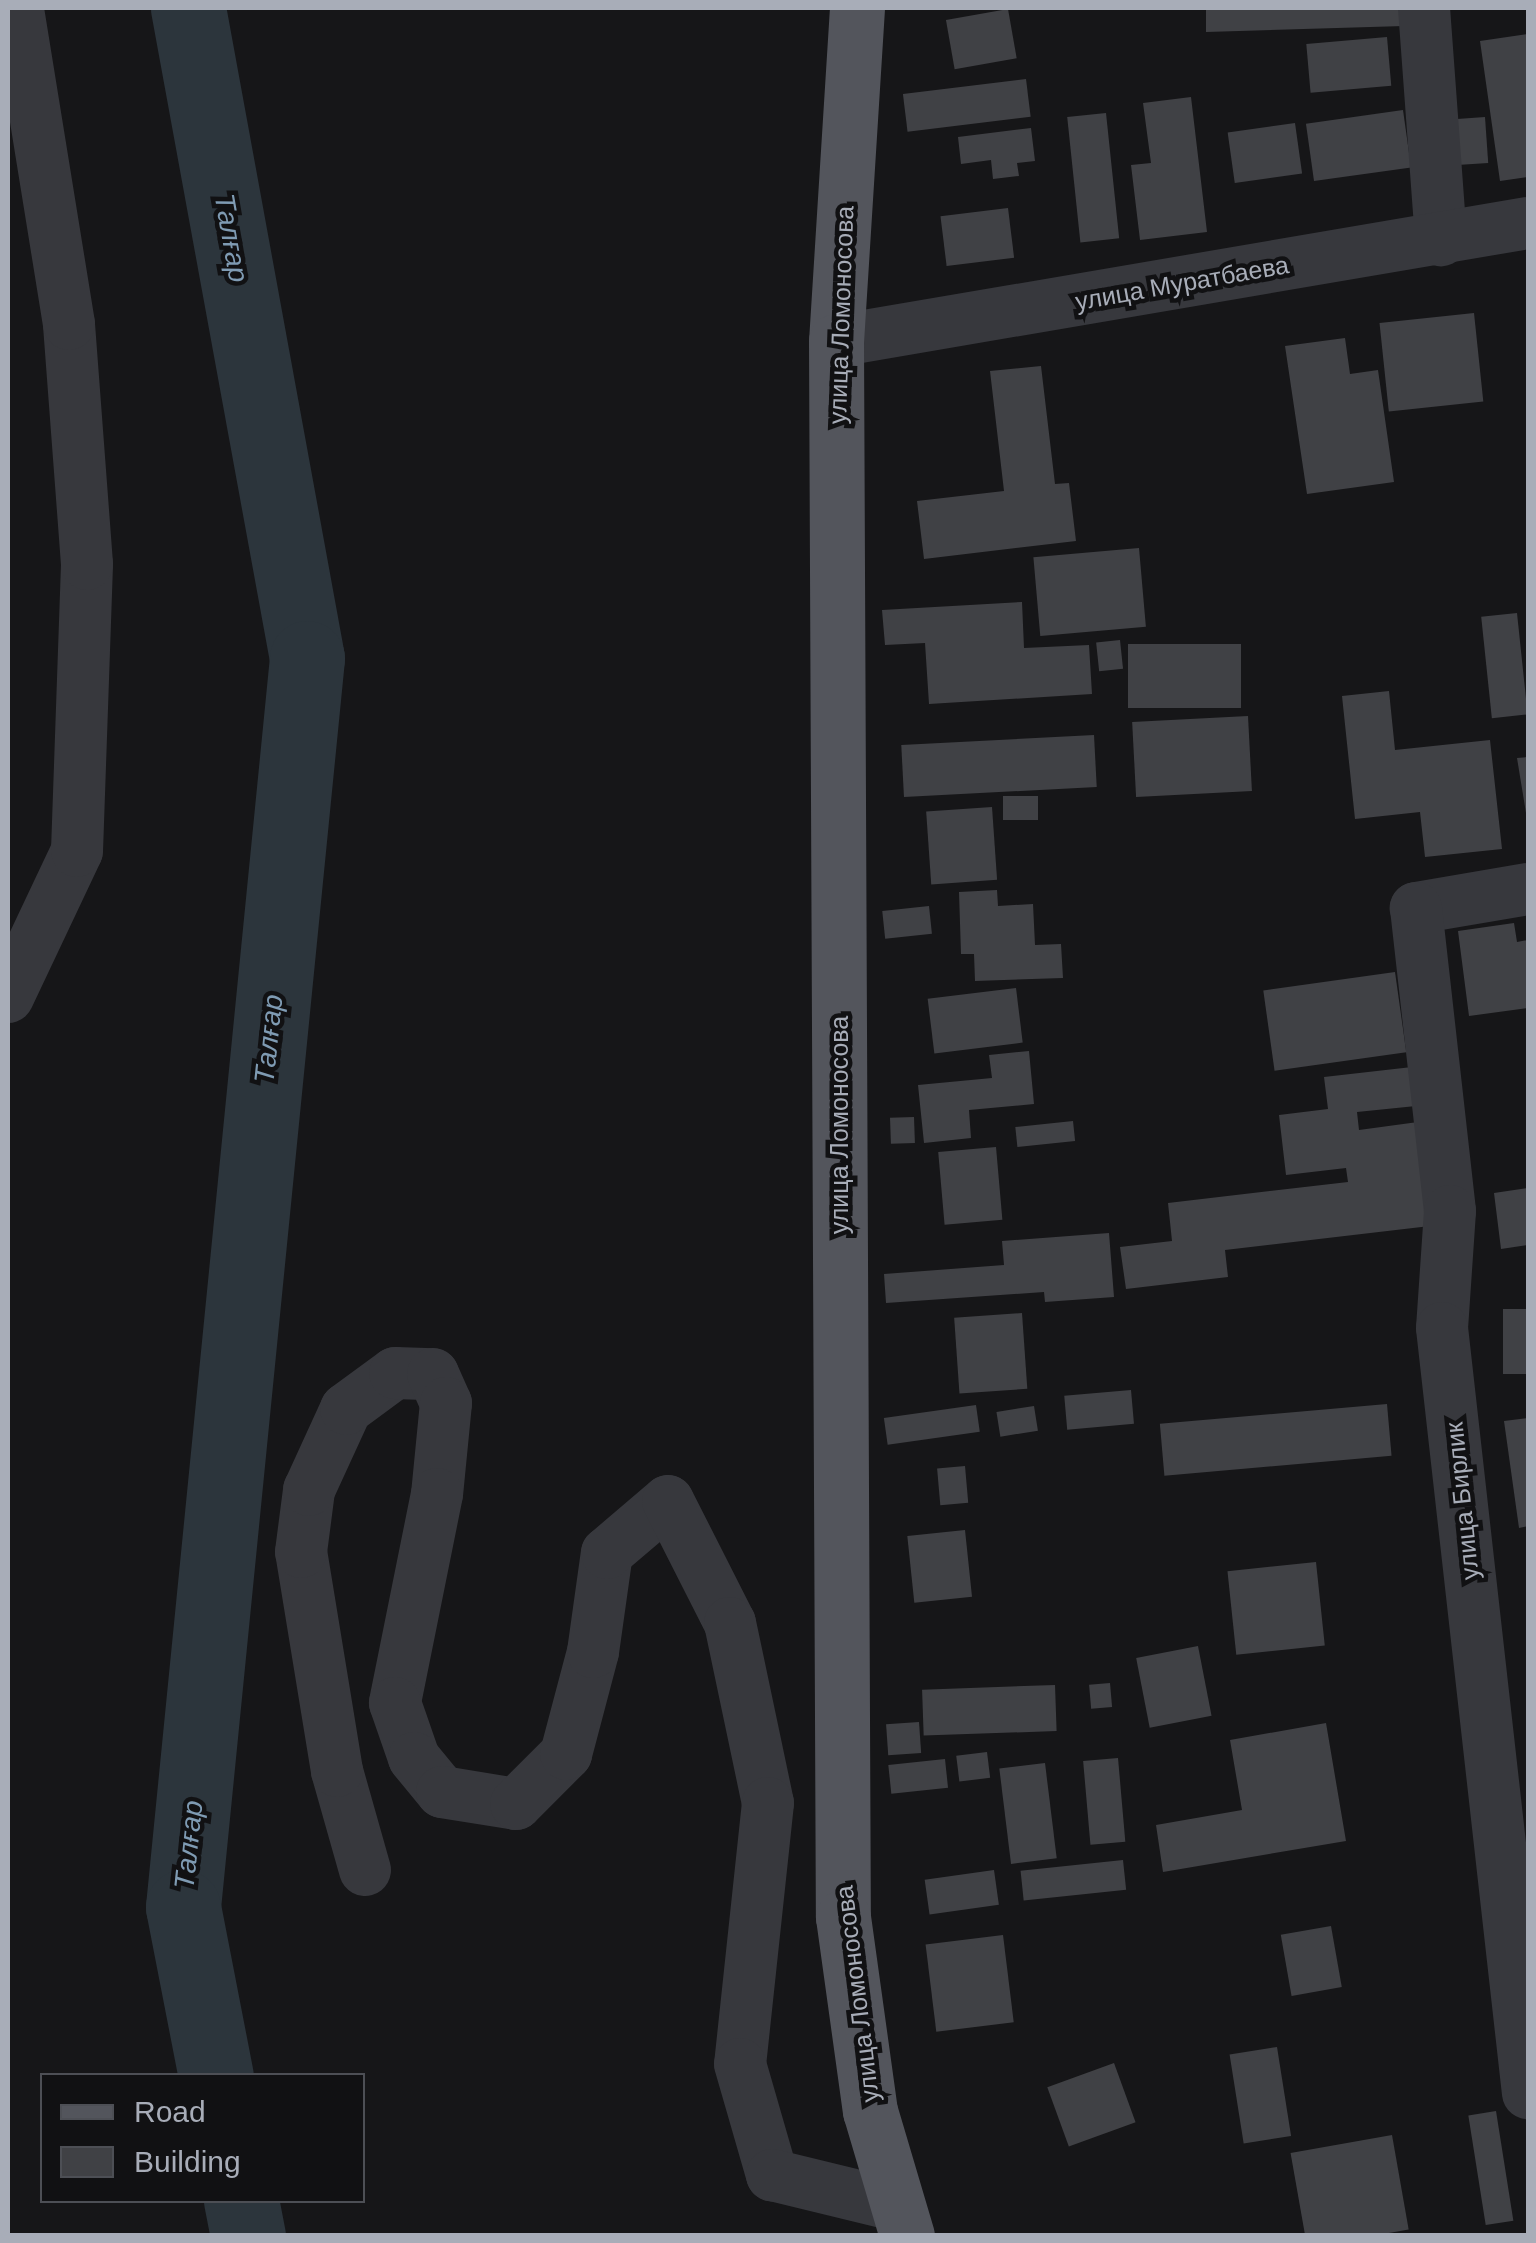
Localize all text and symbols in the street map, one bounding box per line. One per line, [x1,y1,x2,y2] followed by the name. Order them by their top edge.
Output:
[207,191,255,285] water label: Талғар
[822,205,860,425] street label: улица Ломоносова
[1073,249,1291,317] street label: улица Муратбаева
[248,993,290,1085] water label: Талғар
[824,1016,854,1234] street label: улица Ломоносова
[1439,1421,1485,1581] street label: улица Бирлик
[168,1799,210,1891] water label: Талғар
[829,1884,885,2104] street label: улица Ломоносова
[40,2073,365,2203] legend
[134,2095,206,2128] text: Road
[134,2145,241,2178] text: Building

